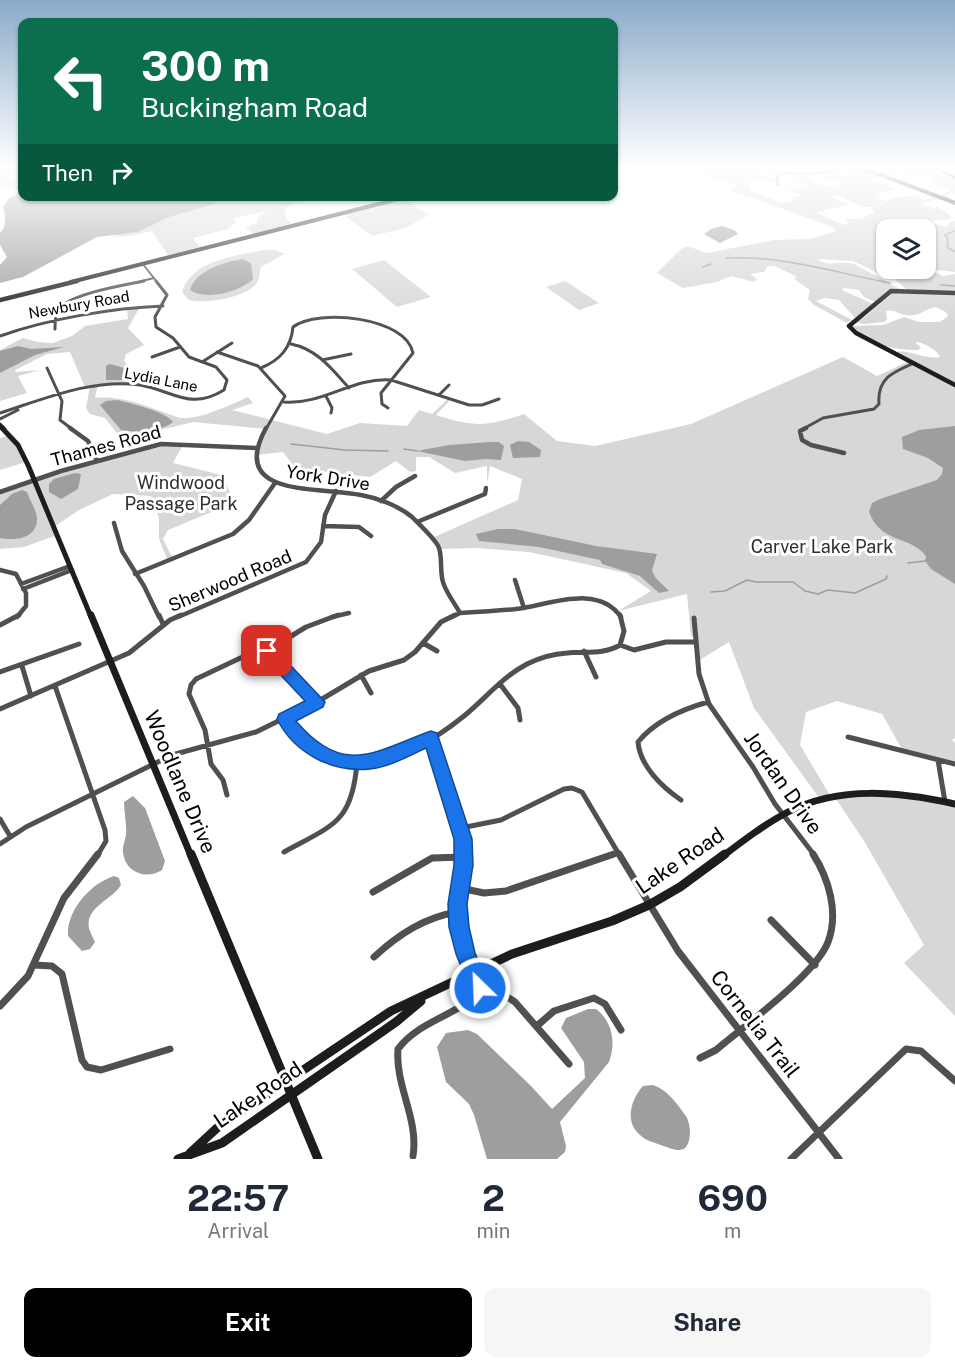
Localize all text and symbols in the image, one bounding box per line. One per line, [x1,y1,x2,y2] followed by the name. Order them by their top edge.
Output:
[141,41,270,90] text: 300 m
[42,42,120,120] icon: left
[141,91,368,123] text: Buckingham Road
[105,156,138,189] icon: right
[42,160,93,186] text: Then
[876,219,936,279] map controls
[876,219,936,279] button: layers
[27,287,131,322] street label: Newbury Road
[123,364,199,395] street label: Lydia Lane
[49,421,163,470] street label: Thames Road
[285,461,371,494] street label: York Drive
[124,472,238,514] park label: Windwood Passage Park
[751,536,893,557] park label: Carver Lake Park
[165,545,295,616] street label: Sherwood Road
[241,625,292,676] pin
[250,634,283,667] icon: arrive
[139,707,222,857] street label: Woodlane Drive
[739,727,828,839] street label: Jordan Drive
[631,822,729,899] street label: Lake Road
[448,956,512,1020] position arrow
[706,965,805,1082] street label: Cornelia Trail
[209,1056,307,1133] street label: Lake Road
[187,1177,289,1219] text: 22:57
[482,1177,505,1219] text: 2
[697,1177,768,1219] text: 690
[207,1219,269,1243] text: Arrival
[476,1219,510,1243] text: min
[724,1219,741,1243] text: m
[24,1288,472,1357] button: Exit
[484,1288,931,1357] button: Share

